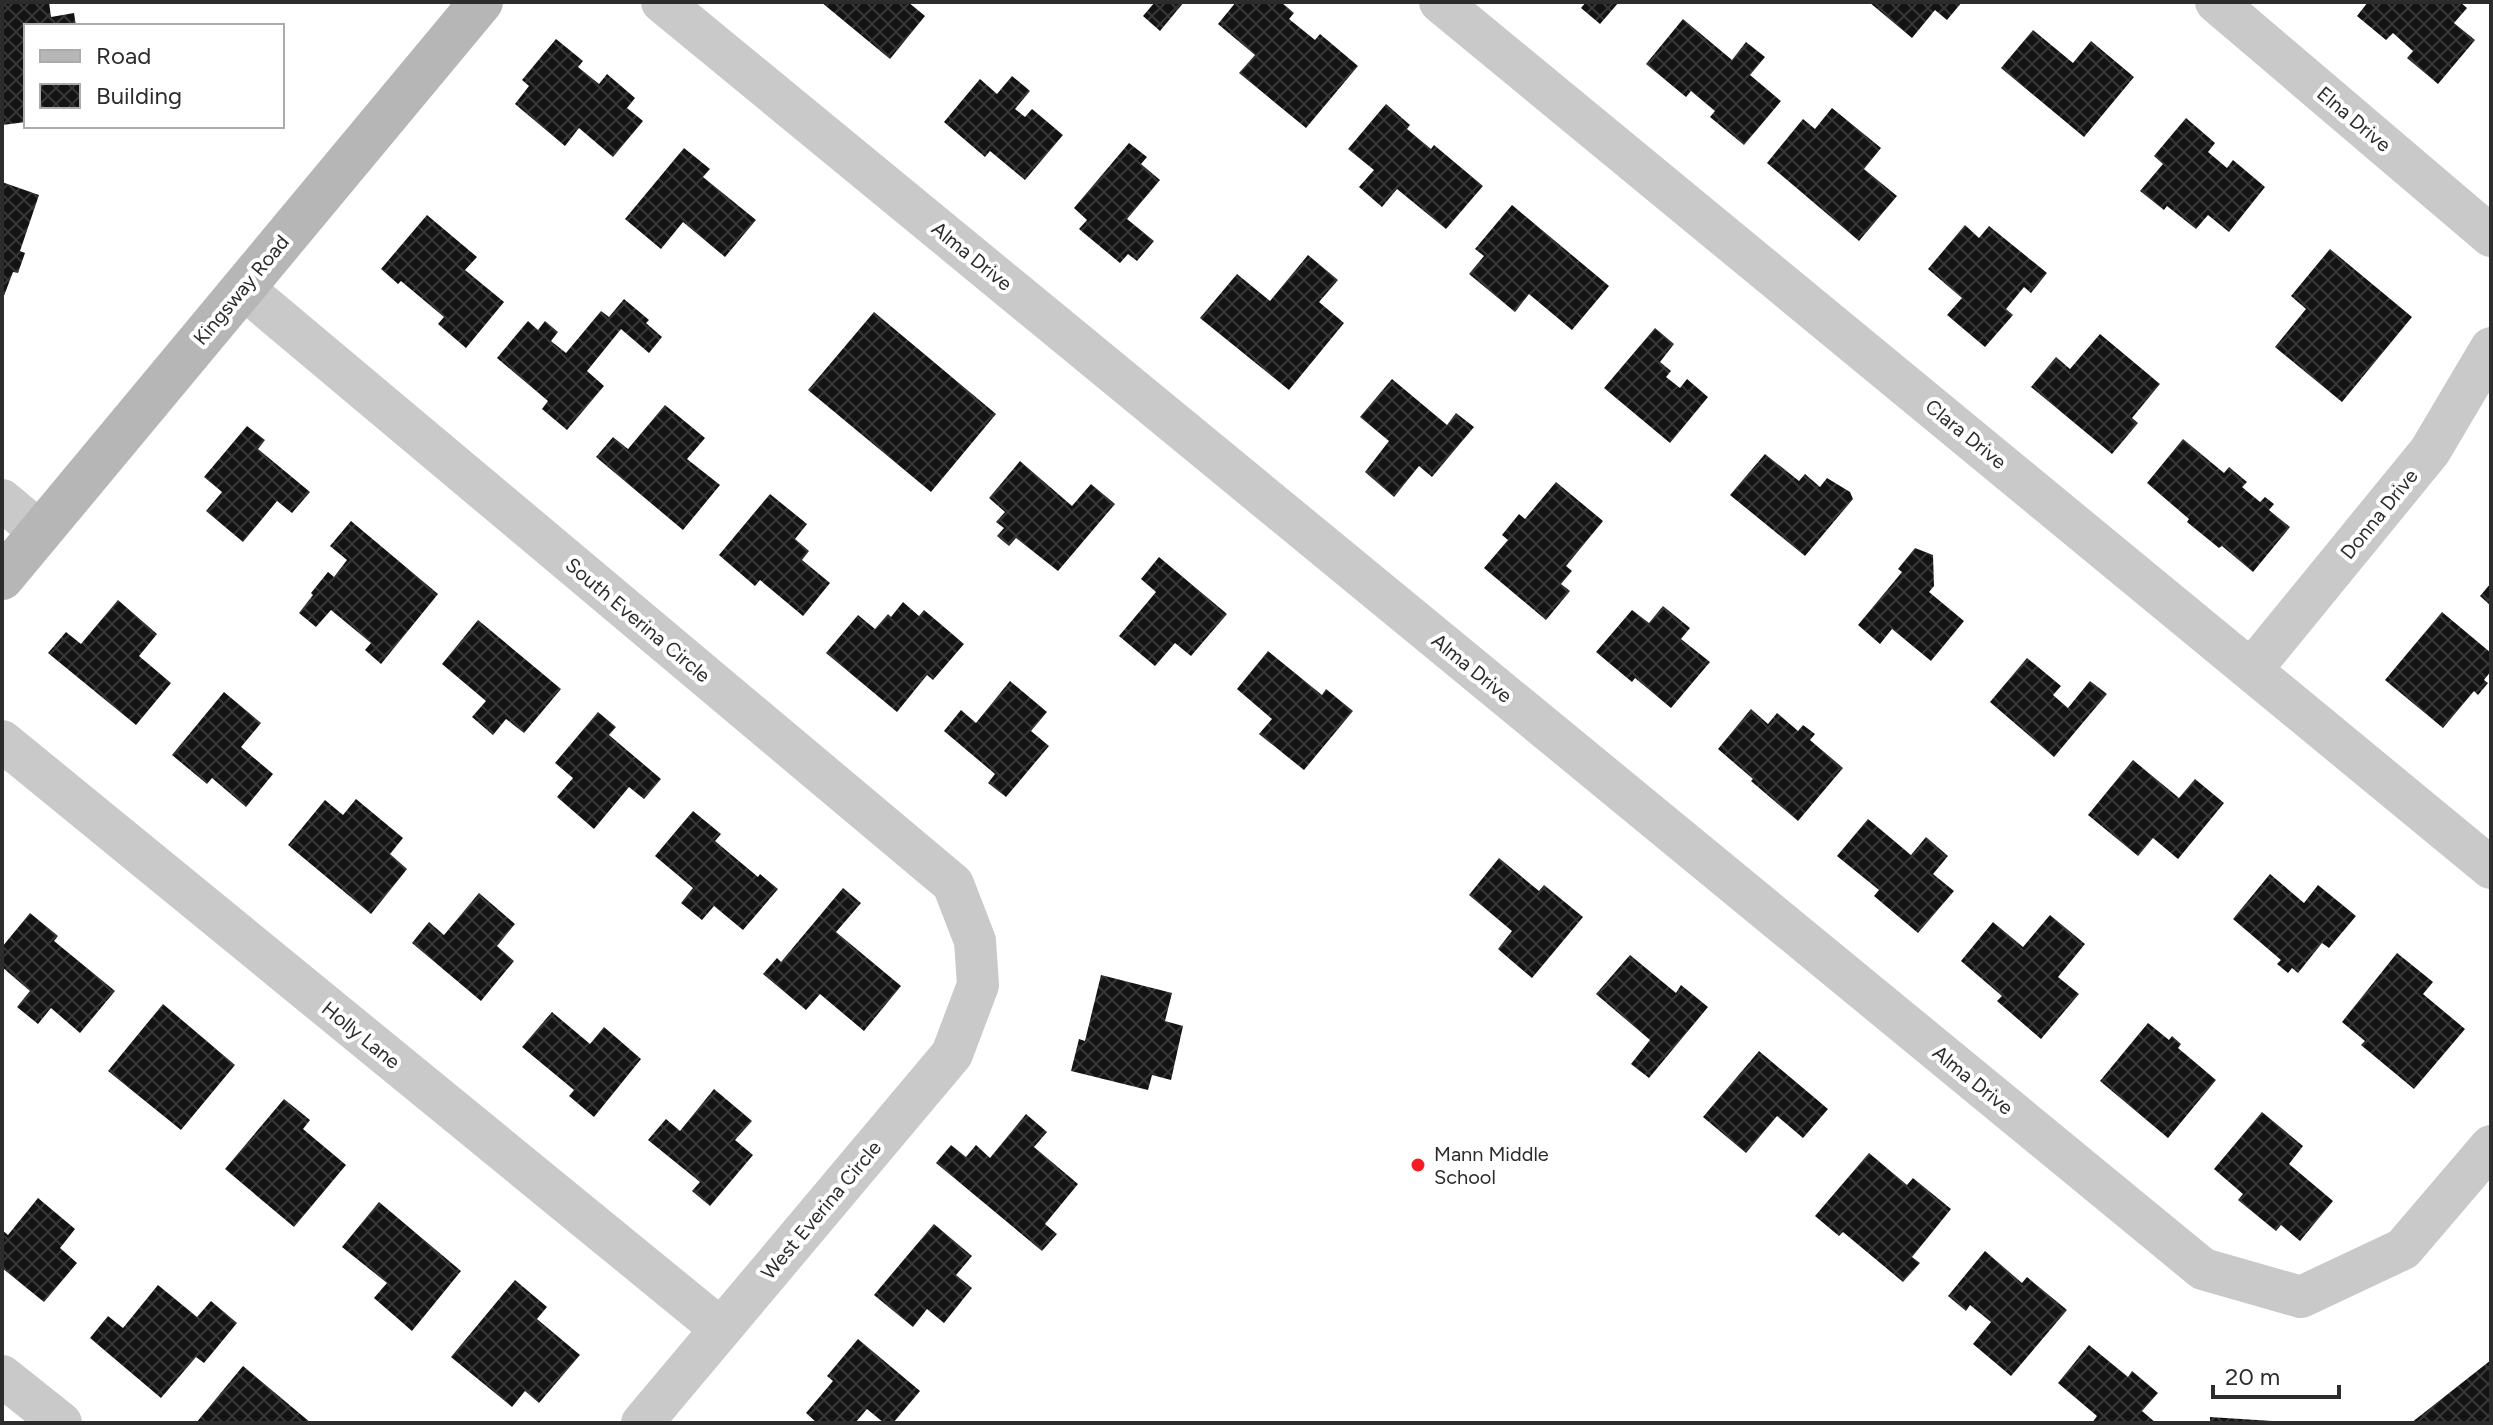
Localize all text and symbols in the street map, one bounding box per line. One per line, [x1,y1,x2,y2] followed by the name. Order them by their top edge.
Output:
[24,24,284,128] legend
[96,41,151,70] text: Road
[96,81,182,110] text: Building
[2312,81,2396,157] street label: Elna Drive
[927,216,1017,296] street label: Alma Drive
[188,230,294,350] street label: Kingsway Road
[1921,394,2011,474] street label: Clara Drive
[2335,464,2423,564] street label: Donna Drive
[561,553,715,688] street label: South Everina Circle
[1427,628,1517,708] street label: Alma Drive
[317,996,405,1074] street label: Holly Lane
[1928,1040,2018,1120] street label: Alma Drive
[756,1136,886,1284] street label: West Everina Circle
[1434,1142,1549,1189] place label: Mann Middle School
[1409,1156,1427,1174] marker: Mann Middle School
[2213,1349,2339,1399] scale bar
[2225,1362,2280,1391] text: 20 m

